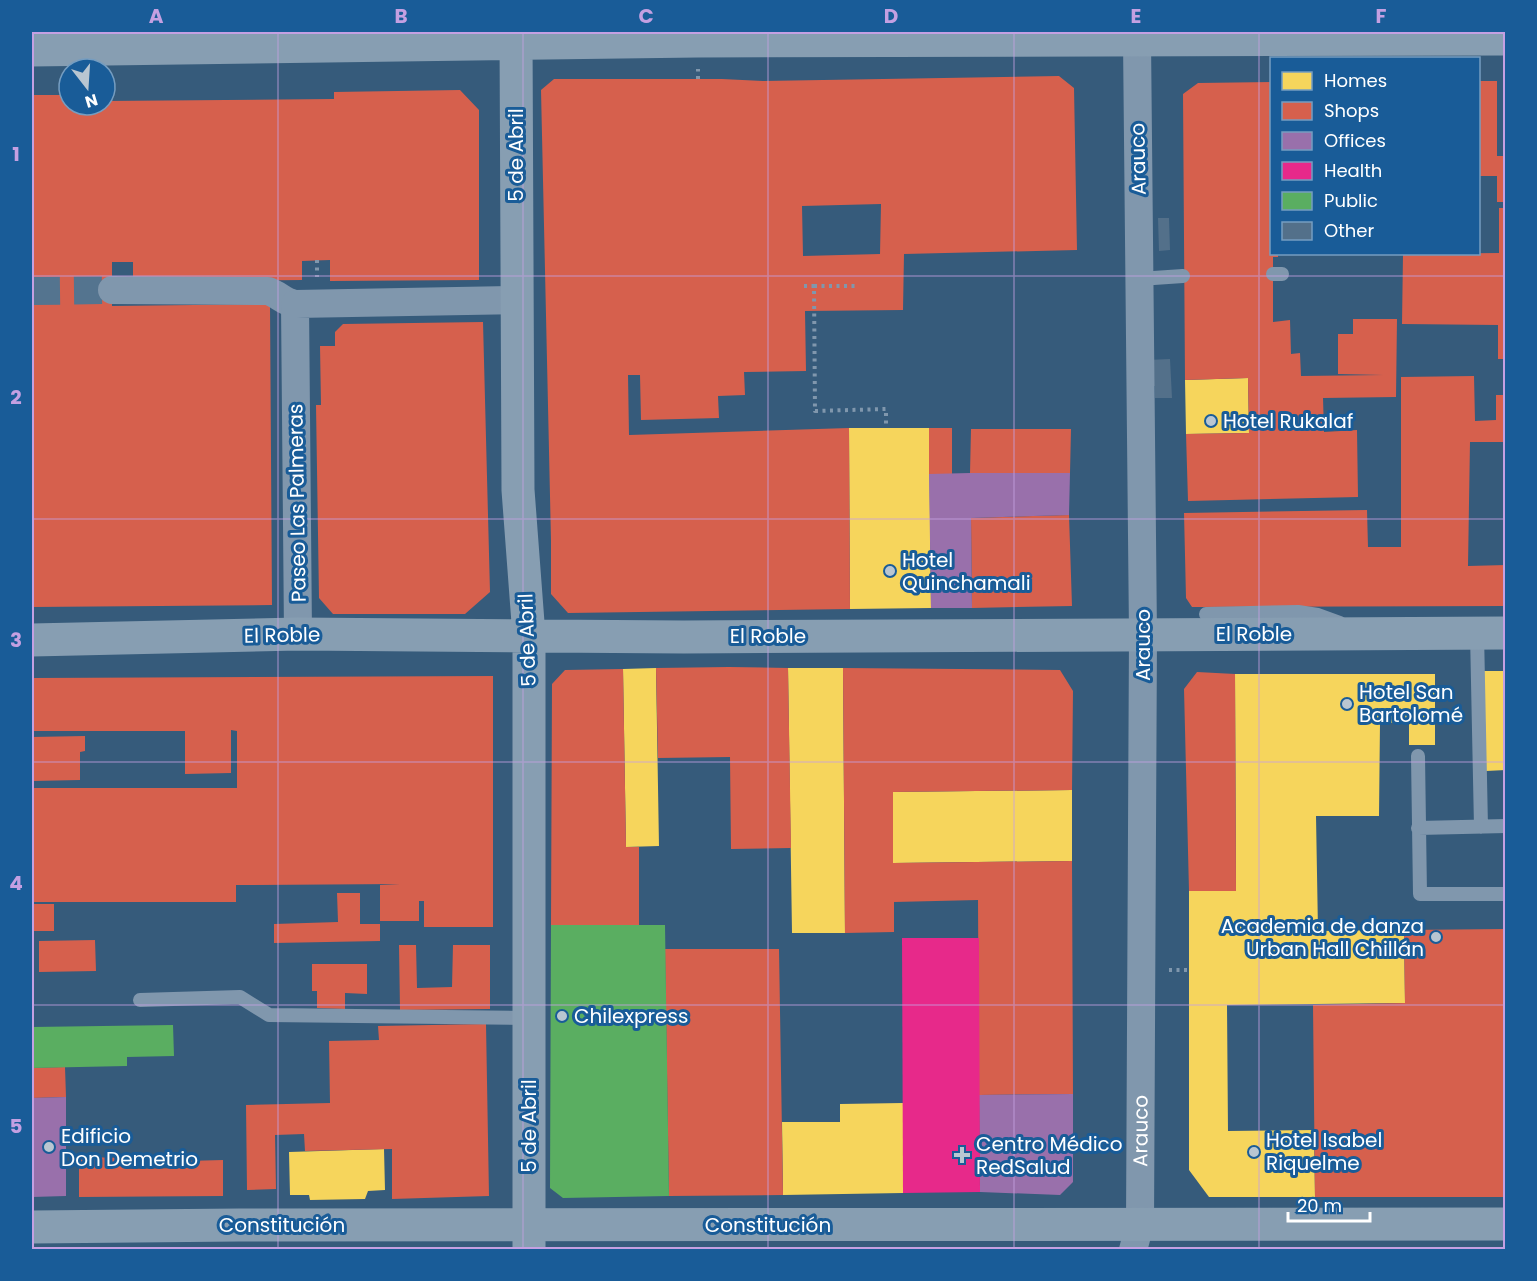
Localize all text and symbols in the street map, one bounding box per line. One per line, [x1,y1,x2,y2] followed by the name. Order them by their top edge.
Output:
[149,2,164,30] text: A
[394,2,408,30] text: B
[638,2,654,30] text: C
[884,2,898,30] text: D
[1131,2,1141,30] text: E
[1376,2,1387,30] text: F
[57,57,117,117] north arrow
[1270,57,1480,255] legend
[1324,68,1387,93] text: Homes
[82,88,100,114] text: N
[1324,98,1379,123] text: Shops
[502,108,530,202] street label: 5 de Abril
[1123,123,1153,195] street label: Arauco
[1324,128,1386,153] text: Offices
[12,140,20,168] text: 1
[1324,158,1382,183] text: Health
[1324,188,1378,213] text: Public
[1324,218,1374,243] text: Other
[10,383,22,411] text: 2
[281,404,313,602] street label: Paseo Las Palmeras
[1223,407,1353,435] place label: Hotel Rukalaf
[1204,414,1218,428] marker: Hotel Rukalaf
[902,546,1031,597] place label: Hotel Quinchamali
[883,564,897,578] marker: Hotel Quinchamali
[511,593,543,687] street label: 5 de Abril
[1129,609,1157,681] street label: Arauco
[244,620,320,650] street label: El Roble
[1216,620,1292,648] street label: El Roble
[730,622,806,650] street label: El Roble
[10,626,22,654] text: 3
[1359,678,1463,729] place label: Hotel San Bartolomé
[1340,697,1354,711] marker: Hotel San Bartolomé
[9,869,23,897] text: 4
[1221,912,1424,963] place label: Academia de danza Urban Hall Chillán
[1429,930,1443,944] marker: Academia de danza Urban Hall Chillán
[574,1002,688,1030] place label: Chilexpress
[555,1009,569,1023] marker: Chilexpress
[515,1079,543,1173] street label: 5 de Abril
[1126,1095,1155,1167] street label: Arauco
[10,1112,23,1140] text: 5
[61,1122,198,1173] place label: Edificio Don Demetrio
[1266,1126,1382,1177] place label: Hotel Isabel Riquelme
[976,1130,1123,1181] place label: Centro Médico RedSalud
[42,1140,56,1154] marker: Edificio Don Demetrio
[1247,1145,1261,1159] marker: Hotel Isabel Riquelme
[953,1146,971,1164] marker: Centro Médico RedSalud
[1288,1185,1370,1223] scale bar
[1297,1193,1342,1218] text: 20 m
[219,1211,345,1239] street label: Constitución
[705,1211,831,1239] street label: Constitución

